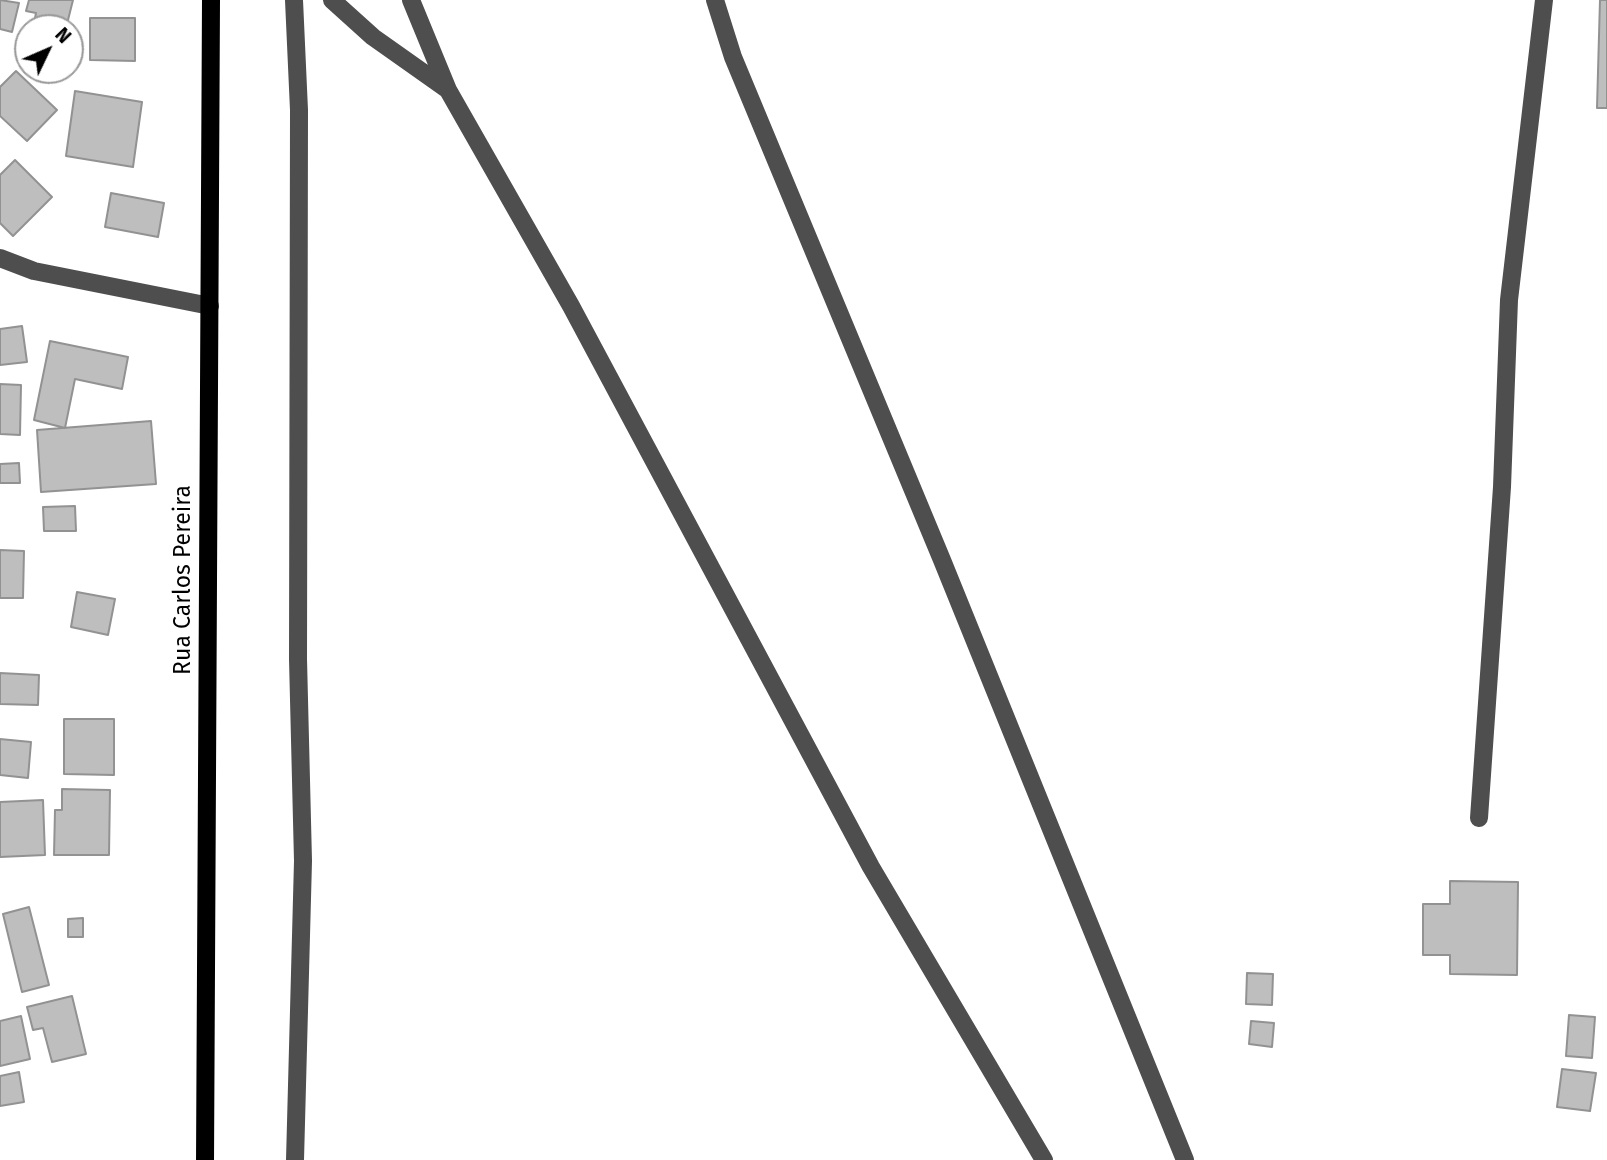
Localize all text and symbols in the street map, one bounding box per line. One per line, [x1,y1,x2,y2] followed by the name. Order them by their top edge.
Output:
[14,14,84,84] north arrow
[50,23,76,48] text: N
[170,485,198,675] street label: Rua Carlos Pereira

